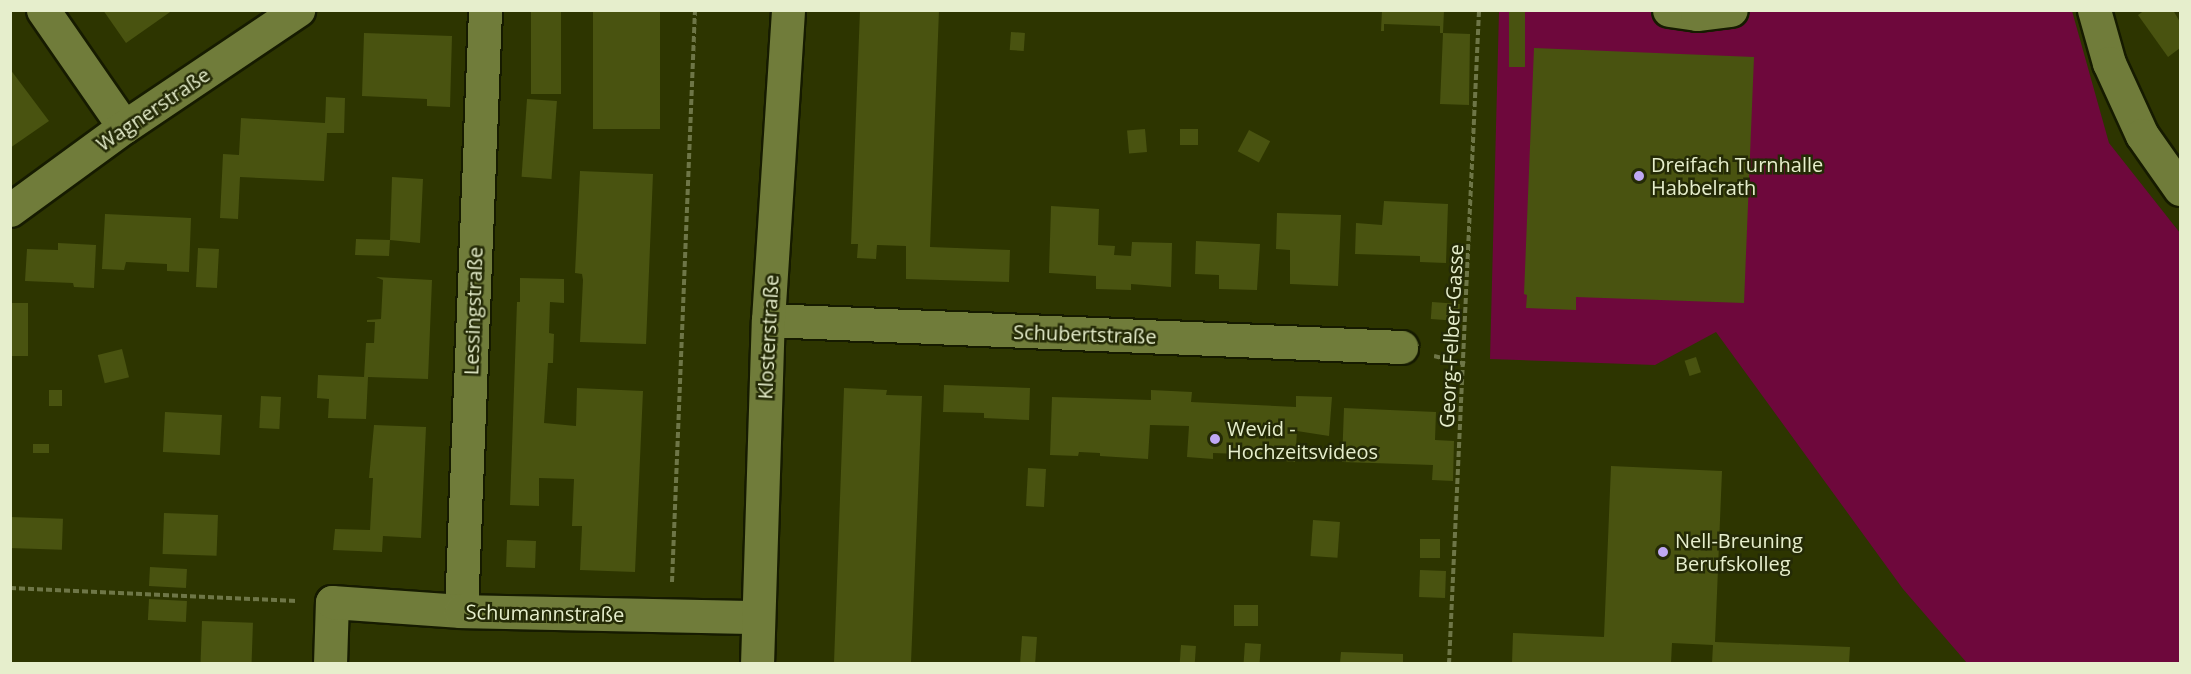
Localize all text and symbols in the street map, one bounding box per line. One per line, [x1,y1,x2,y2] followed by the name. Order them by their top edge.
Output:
[92,62,214,156] street label: Wagnerstraße
[1651,152,1823,199] place label: Dreifach Turnhalle Habbelrath
[1632,169,1646,183] marker: Dreifach Turnhalle Habbelrath
[1434,244,1468,428] street label: Georg-Felber-Gasse
[459,246,487,376] street label: Lessingstraße
[753,274,783,400] street label: Klosterstraße
[1013,320,1157,348] street label: Schubertstraße
[1227,416,1378,463] place label: Wevid - Hochzeitsvideos
[1208,432,1222,446] marker: Wevid - Hochzeitsvideos
[1675,528,1803,575] place label: Nell-Breuning Berufskolleg
[1656,545,1670,559] marker: Nell-Breuning Berufskolleg
[465,600,625,626] street label: Schumannstraße

